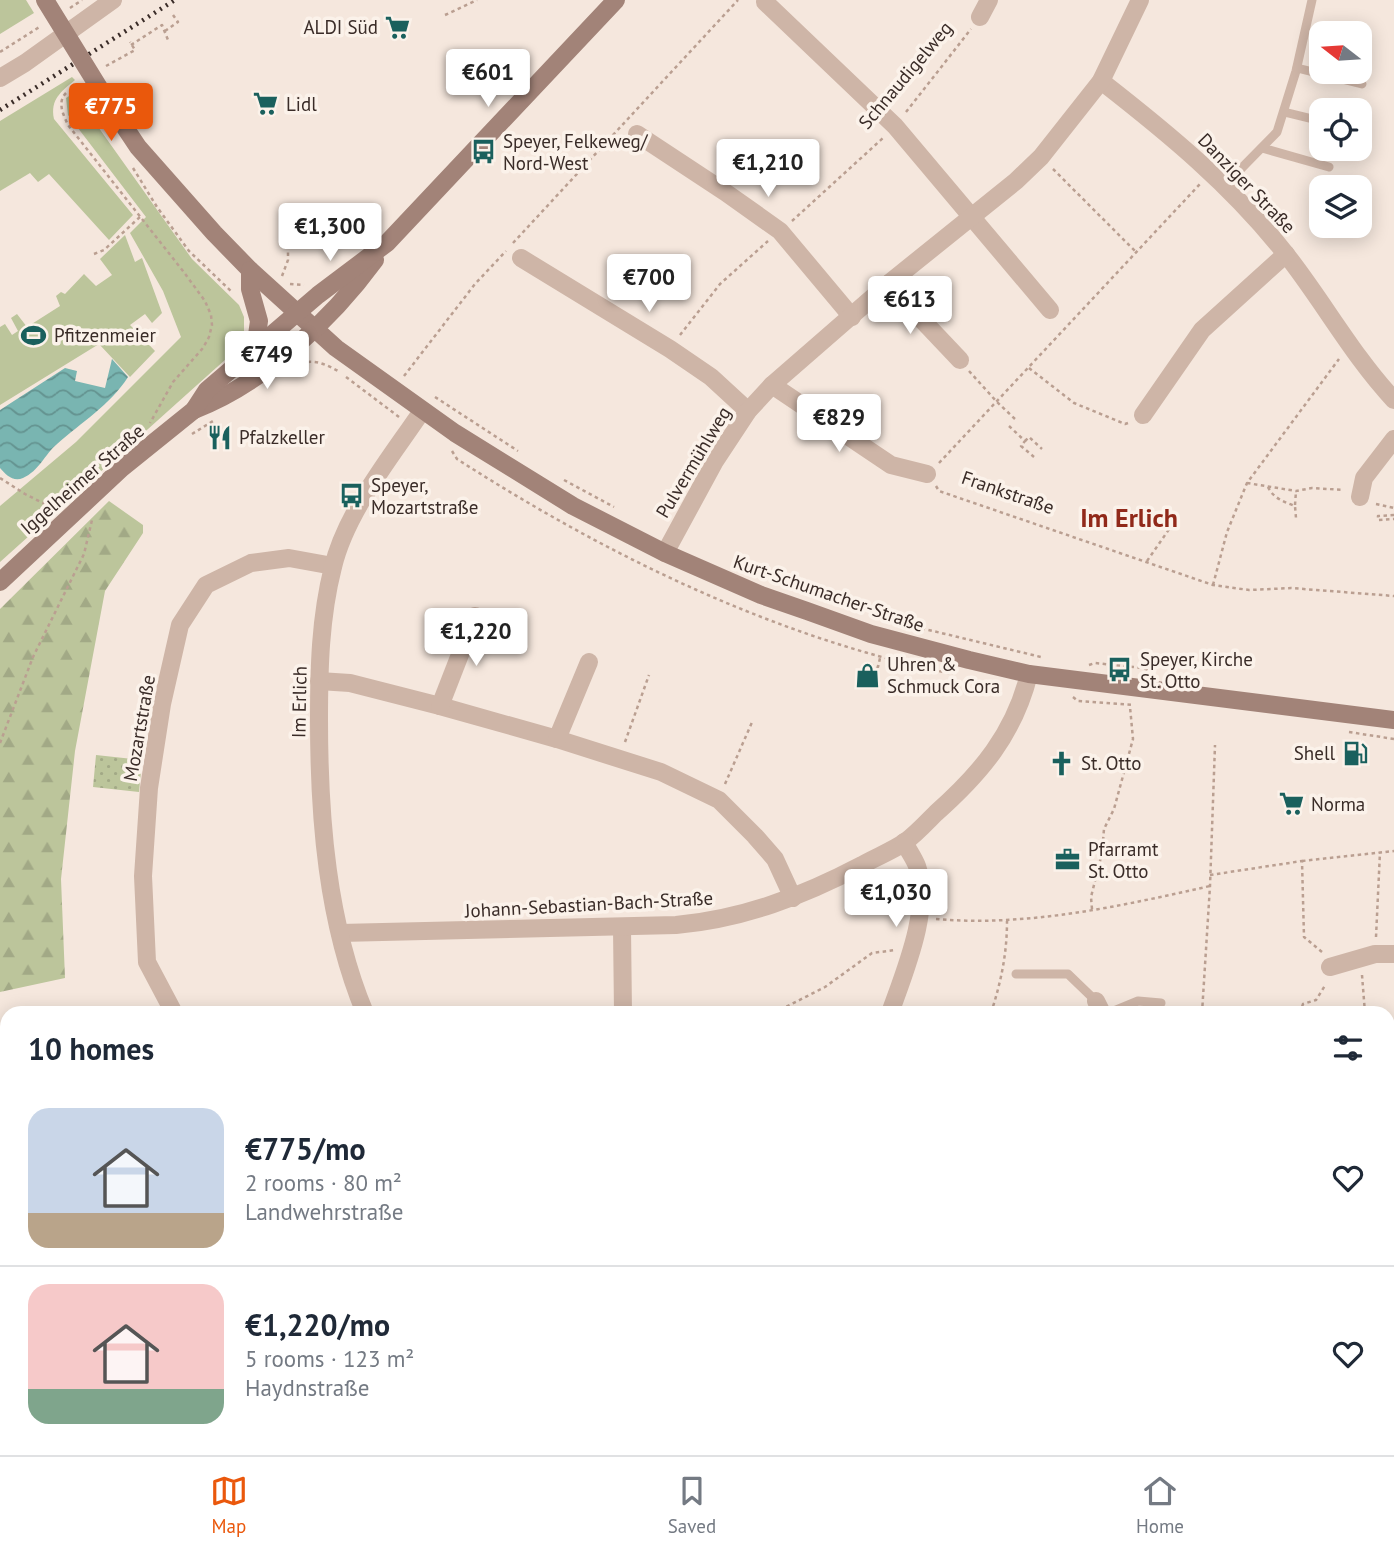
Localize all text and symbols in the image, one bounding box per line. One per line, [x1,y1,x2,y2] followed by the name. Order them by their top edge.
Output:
[384,13,412,41] supermarket icon: ALDI Süd
[303,15,378,39] place label: ALDI Süd
[853,16,957,134] street label: Schnaudigelweg
[1309,21,1372,84] north arrow
[1309,21,1372,238] map controls
[447,50,529,109] pin: €601
[462,57,514,86] text: €601
[70,83,152,143] pin: €775
[252,90,280,118] supermarket icon: Lidl
[85,91,137,120] text: €775
[286,92,317,116] place label: Lidl
[1309,98,1372,161] button: locate
[1193,128,1301,238] street label: Danziger Straße
[503,129,649,175] place label: Speyer, Felkeweg/ Nord-West
[469,138,497,166] bus stop icon: Speyer, Felkeweg/ Nord-West
[711,140,825,199] pin: €1,210
[732,147,804,176] text: €1,210
[1309,175,1372,238] button: layers
[273,204,387,263] pin: €1,300
[294,211,366,240] text: €1,300
[608,254,690,314] pin: €700
[623,262,675,291] text: €700
[869,276,951,336] pin: €613
[884,284,936,313] text: €613
[20,321,48,349] sports icon: Pfitzenmeier
[54,323,156,347] place label: Pfitzenmeier
[226,332,308,391] pin: €749
[241,339,293,368] text: €749
[798,394,880,454] pin: €829
[650,402,736,522] street label: Pulvermühlweg
[813,402,865,431] text: €829
[15,419,149,539] street label: Iggelheimer Straße
[205,423,233,451] restaurant icon: Pfalzkeller
[239,425,325,449] place label: Pfalzkeller
[959,465,1057,519] street label: Frankstraße
[371,473,479,519] place label: Speyer, Mozartstraße
[337,482,365,510] bus stop icon: Speyer, Mozartstraße
[1080,501,1178,534] district label: Im Erlich
[730,549,928,637] street label: Kurt-Schumacher-Straße
[419,608,533,668] pin: €1,220
[440,616,512,645] text: €1,220
[1140,647,1253,693] place label: Speyer, Kirche St. Otto
[887,652,1000,698] place label: Uhren & Schmuck Cora
[1106,656,1134,684] bus stop icon: Speyer, Kirche St. Otto
[853,661,881,689] shop icon: Uhren & Schmuck Cora
[286,666,312,738] street label: Im Erlich
[118,673,160,783] street label: Mozartstraße
[1341,739,1369,767] fuel station icon: Shell
[1294,741,1335,765] place label: Shell
[1047,749,1075,777] church icon: St. Otto
[1081,751,1141,775] place label: St. Otto
[1277,790,1305,818] supermarket icon: Norma
[1311,792,1365,816] place label: Norma
[1088,837,1159,883] place label: Pfarramt St. Otto
[1054,846,1082,874] office icon: Pfarramt St. Otto
[839,870,953,929] pin: €1,030
[860,877,932,906] text: €1,030
[463,886,714,923] street label: Johann-Sebastian-Bach-Straße
[28,1029,154,1068] text: 10 homes
[1329,1029,1367,1067] icon: filters
[245,1129,366,1168] text: €775/mo
[84,1136,168,1220] icon: home
[1329,1159,1367,1197] icon: heart
[245,1168,402,1197] text: 2 rooms · 80 m²
[245,1197,404,1226] text: Landwehrstraße
[245,1305,390,1344] text: €1,220/mo
[84,1312,168,1396] icon: home
[1329,1335,1367,1373] icon: heart
[245,1344,414,1373] text: 5 rooms · 123 m²
[245,1373,370,1402] text: Haydnstraße
[210,1472,248,1538] tab: Map
[668,1472,716,1538] tab: Saved
[1136,1472,1184,1538] tab: Home

